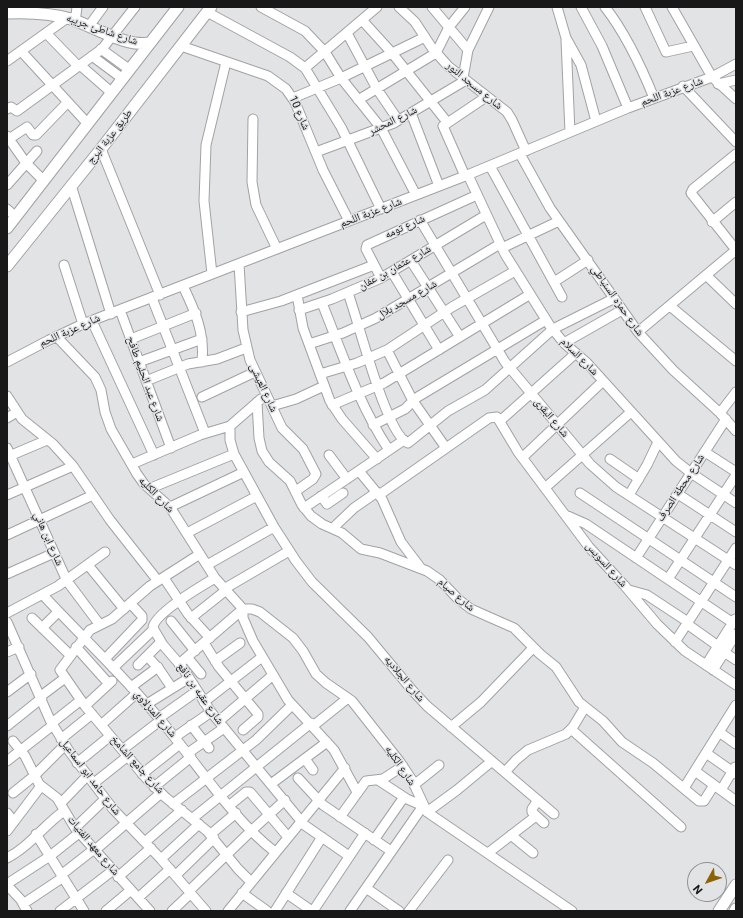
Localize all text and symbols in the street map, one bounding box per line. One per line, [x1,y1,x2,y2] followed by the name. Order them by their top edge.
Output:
[65,12,139,48] street label: شارع شاطئ جريبه
[443,59,505,113] street label: شارع مسجد النور
[639,75,705,109] street label: شارع عزبة اللحم
[286,94,312,132] street label: شارع 10
[367,104,419,138] street label: شارع المحشر
[85,107,135,167] street label: طريق عزبة البرج
[338,195,404,231] street label: شارع عزبة اللحم
[383,212,427,242] street label: شارع تومه
[356,243,434,293] street label: شارع عثمان بن عفان
[588,263,646,339] street label: شارع حمزه السنباطي
[374,277,440,323] street label: شارع مسجد بلال
[38,312,102,350] street label: شارع عزبة اللحم
[123,335,167,423] street label: شارع عبد الحليم طافح
[557,335,601,379] street label: شارع السلام
[246,362,280,414] street label: شارع العيشى
[531,396,571,440] street label: شارع البقرى
[654,452,708,524] street label: شارع محطة الصرف
[136,474,176,516] street label: شارع الكليه
[30,510,66,568] street label: شارع ابن هاني
[582,540,630,590] street label: شارع السويس
[435,575,477,615] street label: شارع صيام
[381,653,427,705] street label: شارع الجلاديه
[174,661,226,727] street label: شارع عقبه بن نافع
[131,688,179,740] street label: شارع المنزلاوي
[107,733,167,797] street label: شارع جامع الشامخ
[57,736,123,818] street label: شارع حامد ابو اسماعيل
[382,744,418,788] street label: شارع الكليه
[64,814,122,878] street label: شارع معهد الفتيات
[687,862,727,902] north arrow
[691,882,706,897] text: N

